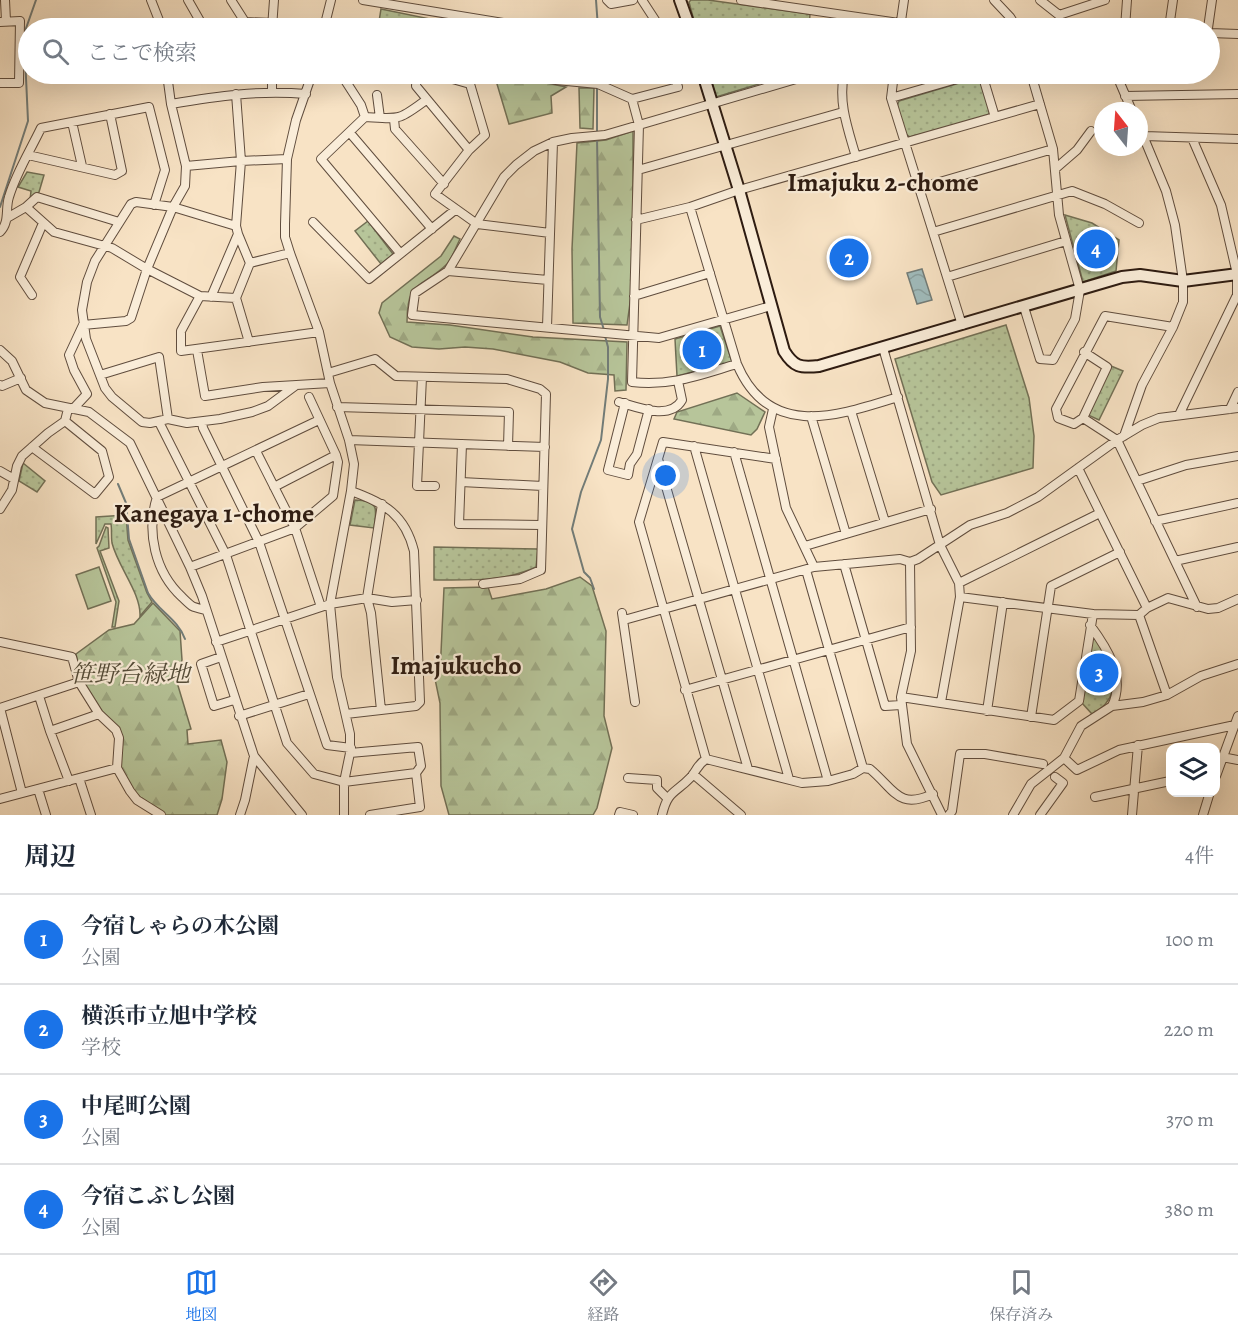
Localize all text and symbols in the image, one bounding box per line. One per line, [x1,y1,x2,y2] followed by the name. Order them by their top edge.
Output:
[18,18,1220,84] search box
[39,35,72,68] icon: search
[87,38,197,68] text: ここで検索
[1094,102,1148,156] north arrow
[787,165,979,200] district label: Imajuku 2-chome
[1076,226,1116,272] pin: 4
[830,236,868,280] pin: 2
[682,328,722,372] pin: 1
[651,461,680,490] your location
[114,496,314,531] district label: Kanegaya 1-chome
[390,648,522,683] district label: Imajukucho
[1080,650,1118,696] pin: 3
[70,658,193,690] park label: 笹野台緑地
[1166,743,1220,797] map controls
[1166,743,1220,797] button: layers
[24,839,76,874] text: 周辺
[1185,842,1214,869] text: 4件
[81,911,279,941] text: 今宿しゃらの木公園
[40,926,47,953] text: 1
[1165,926,1214,953] text: 100 m
[81,944,121,971] text: 公園
[81,1001,257,1031] text: 横浜市立旭中学校
[39,1016,48,1043] text: 2
[1164,1016,1214,1043] text: 220 m
[81,1034,121,1061] text: 学校
[81,1091,191,1121] text: 中尾町公園
[39,1106,48,1133] text: 3
[1166,1106,1214,1133] text: 370 m
[81,1124,121,1151] text: 公園
[81,1181,235,1211] text: 今宿こぶし公園
[39,1196,48,1223] text: 4
[1165,1196,1214,1223] text: 380 m
[81,1214,121,1241] text: 公園
[185,1266,218,1326] tab: 地図
[587,1266,620,1326] tab: 経路
[989,1266,1053,1326] tab: 保存済み

